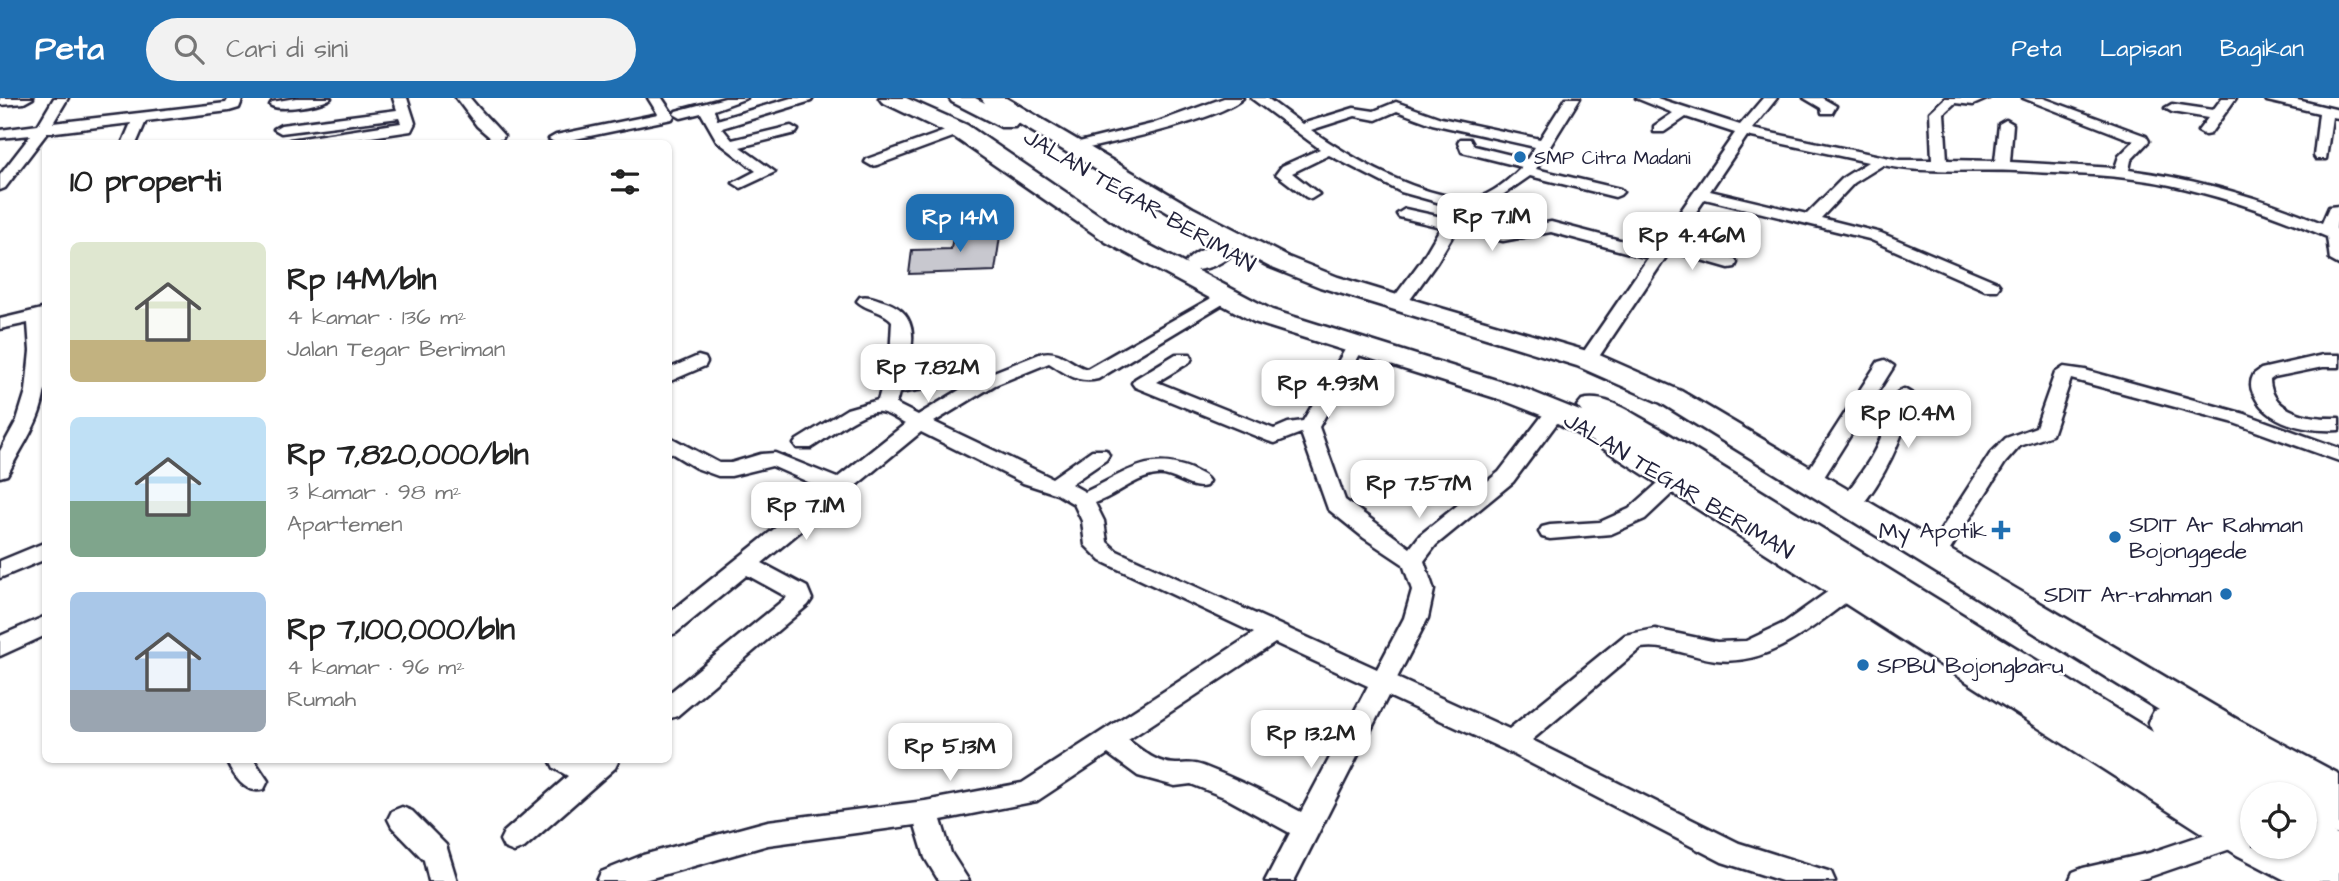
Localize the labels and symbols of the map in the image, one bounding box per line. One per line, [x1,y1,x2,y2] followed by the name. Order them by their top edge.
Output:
[1017,121,1262,281] street label: JALAN TEGAR BERIMAN
[1534,145,1691,172] place label: SMP Citra Madani
[1512,149,1528,165] marker: SMP Citra Madani
[903,194,1017,254] pin: Rp 14M
[1427,194,1557,253] pin: Rp 7.1M
[1620,212,1764,272] pin: Rp 4.46M
[856,344,1000,404] pin: Rp 7.82M
[1256,360,1400,420] pin: Rp 4.93M
[1836,390,1980,450] pin: Rp 10.4M
[1557,404,1800,567] street label: JALAN TEGAR BERIMAN
[1347,460,1491,520] pin: Rp 7.57M
[741,482,871,542] pin: Rp 7.1M
[2129,509,2303,568] place label: SDIT Ar Rahman Bojonggede
[1879,515,1987,548] place label: My Apotik
[1993,522,2009,538] marker: My Apotik
[2107,529,2123,545] marker: SDIT Ar Rahman Bojonggede
[2044,579,2212,611] place label: SDIT Ar-rahman
[2218,586,2234,602] marker: SDIT Ar-rahman
[1877,650,2064,683] place label: SPBU Bojongbaru
[1855,657,1871,673] marker: SPBU Bojongbaru
[1239,710,1383,770] pin: Rp 13.2M
[878,724,1022,783] pin: Rp 5.13M

